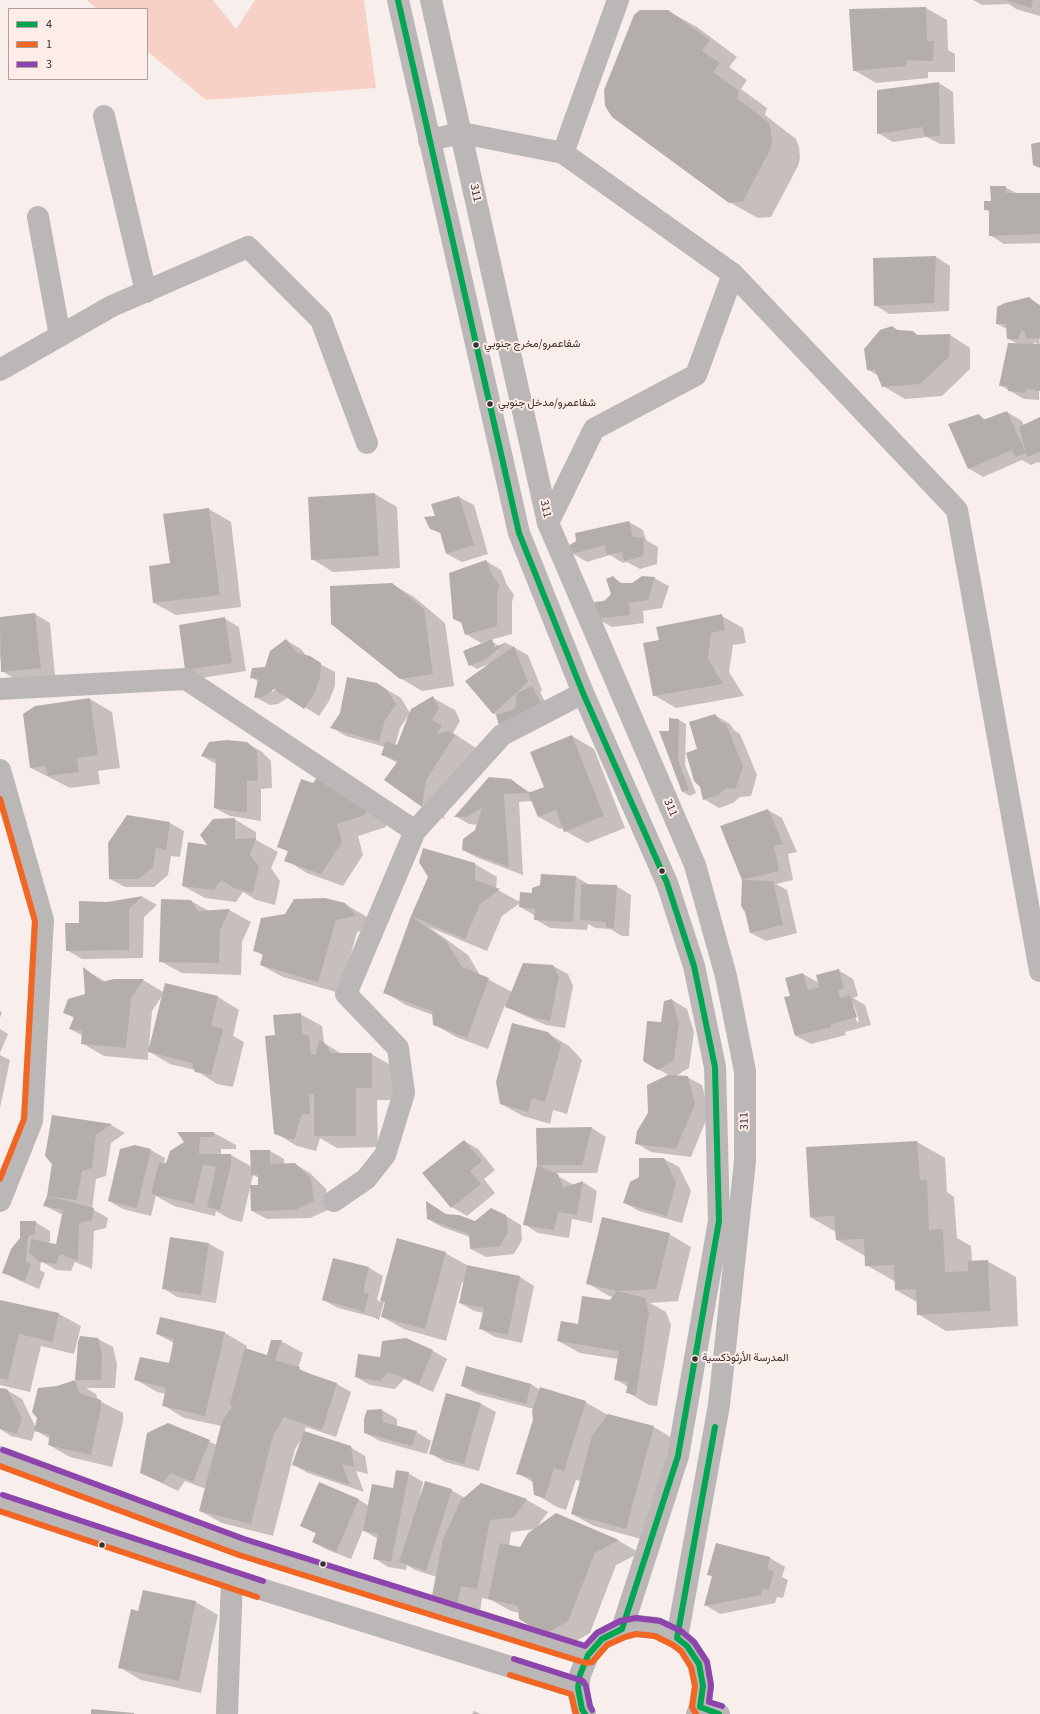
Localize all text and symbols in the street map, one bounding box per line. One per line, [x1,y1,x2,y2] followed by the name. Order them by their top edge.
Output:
[8,8,148,80] legend
[46,16,52,33] text: 4
[46,36,52,53] text: 1
[46,56,52,73] text: 3
[466,183,484,203] street label: 311
[484,338,580,352] place label: شفاعمرو/مخرج جنوبي
[471,340,481,350] marker: شفاعمرو/مخرج جنوبي
[498,397,596,411] place label: شفاعمرو/مدخل جنوبي
[485,399,495,409] marker: شفاعمرو/مدخل جنوبي
[536,499,554,519] street label: 311
[660,797,680,819] street label: 311
[657,866,667,876] unlabelled marker
[738,1112,752,1130] street label: 311
[702,1352,788,1366] place label: المدرسة الأرثوذكسية
[690,1354,700,1364] marker: المدرسة الأرثوذكسية
[97,1540,107,1550] unlabelled marker
[318,1559,328,1569] unlabelled marker

